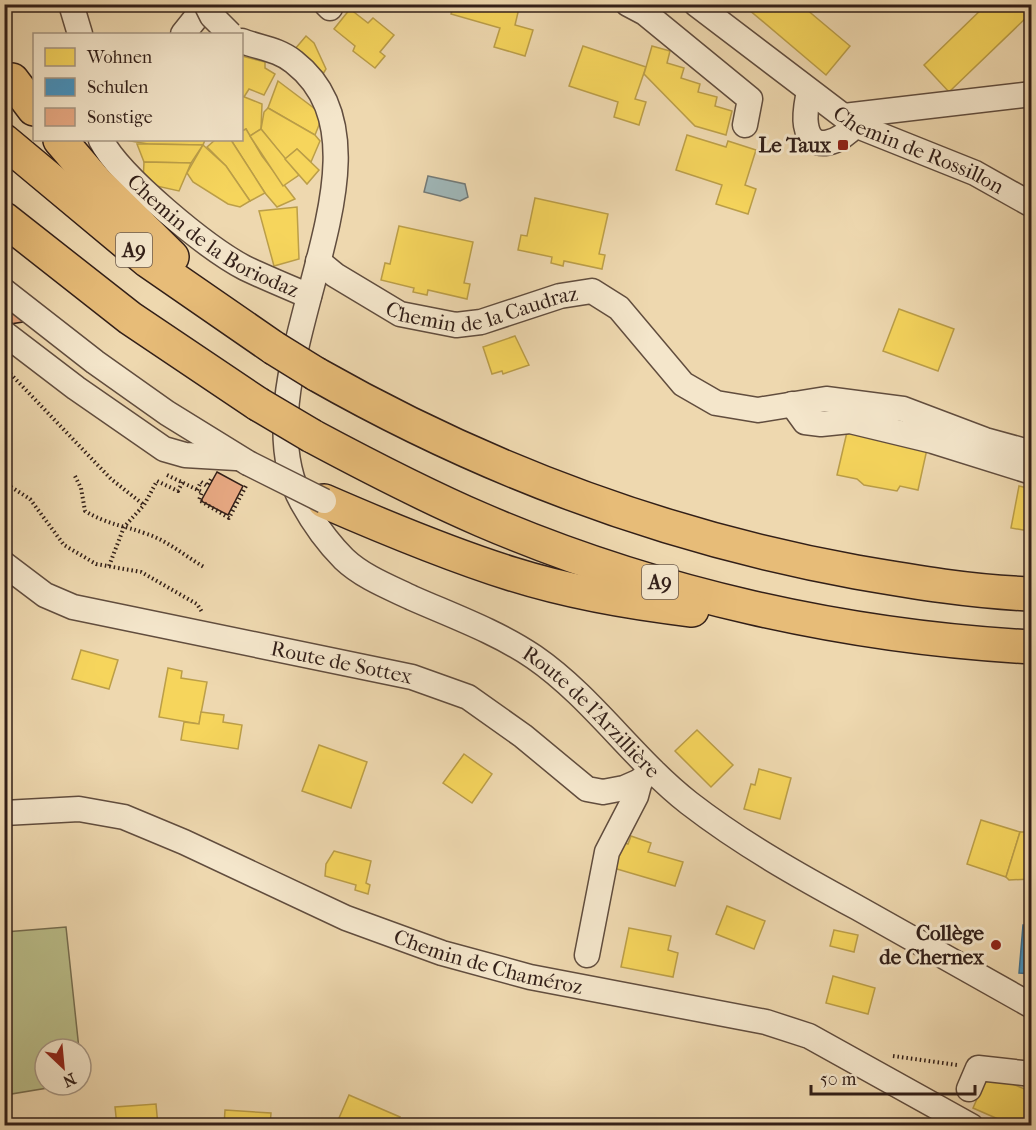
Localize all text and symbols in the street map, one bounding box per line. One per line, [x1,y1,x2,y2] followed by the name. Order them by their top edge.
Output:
[33,33,243,141] legend
[86,47,153,68] text: Wohnen
[87,77,149,98] text: Schulen
[829,101,1008,199] street label: Chemin de Rossillon
[87,107,153,128] text: Sonstige
[758,133,832,157] place label: Le Taux
[836,138,850,152] marker: Le Taux
[122,169,302,302] street label: Chemin de la Boriodaz
[116,233,152,267] road number: A9
[381,281,579,337] street label: Chemin de la Caudraz
[642,565,678,599] road number: A9
[269,636,414,689] street label: Route de Sottex
[518,641,665,783] street label: Route de l'Arzillière
[879,921,985,969] place label: Collège de Chernex
[390,924,585,999] street label: Chemin de Chaméroz
[989,938,1003,952] marker: Collège de Chernex
[33,1037,93,1097] north arrow
[811,1058,974,1096] scale bar
[59,1069,79,1092] text: N
[820,1069,857,1090] text: 50 m

